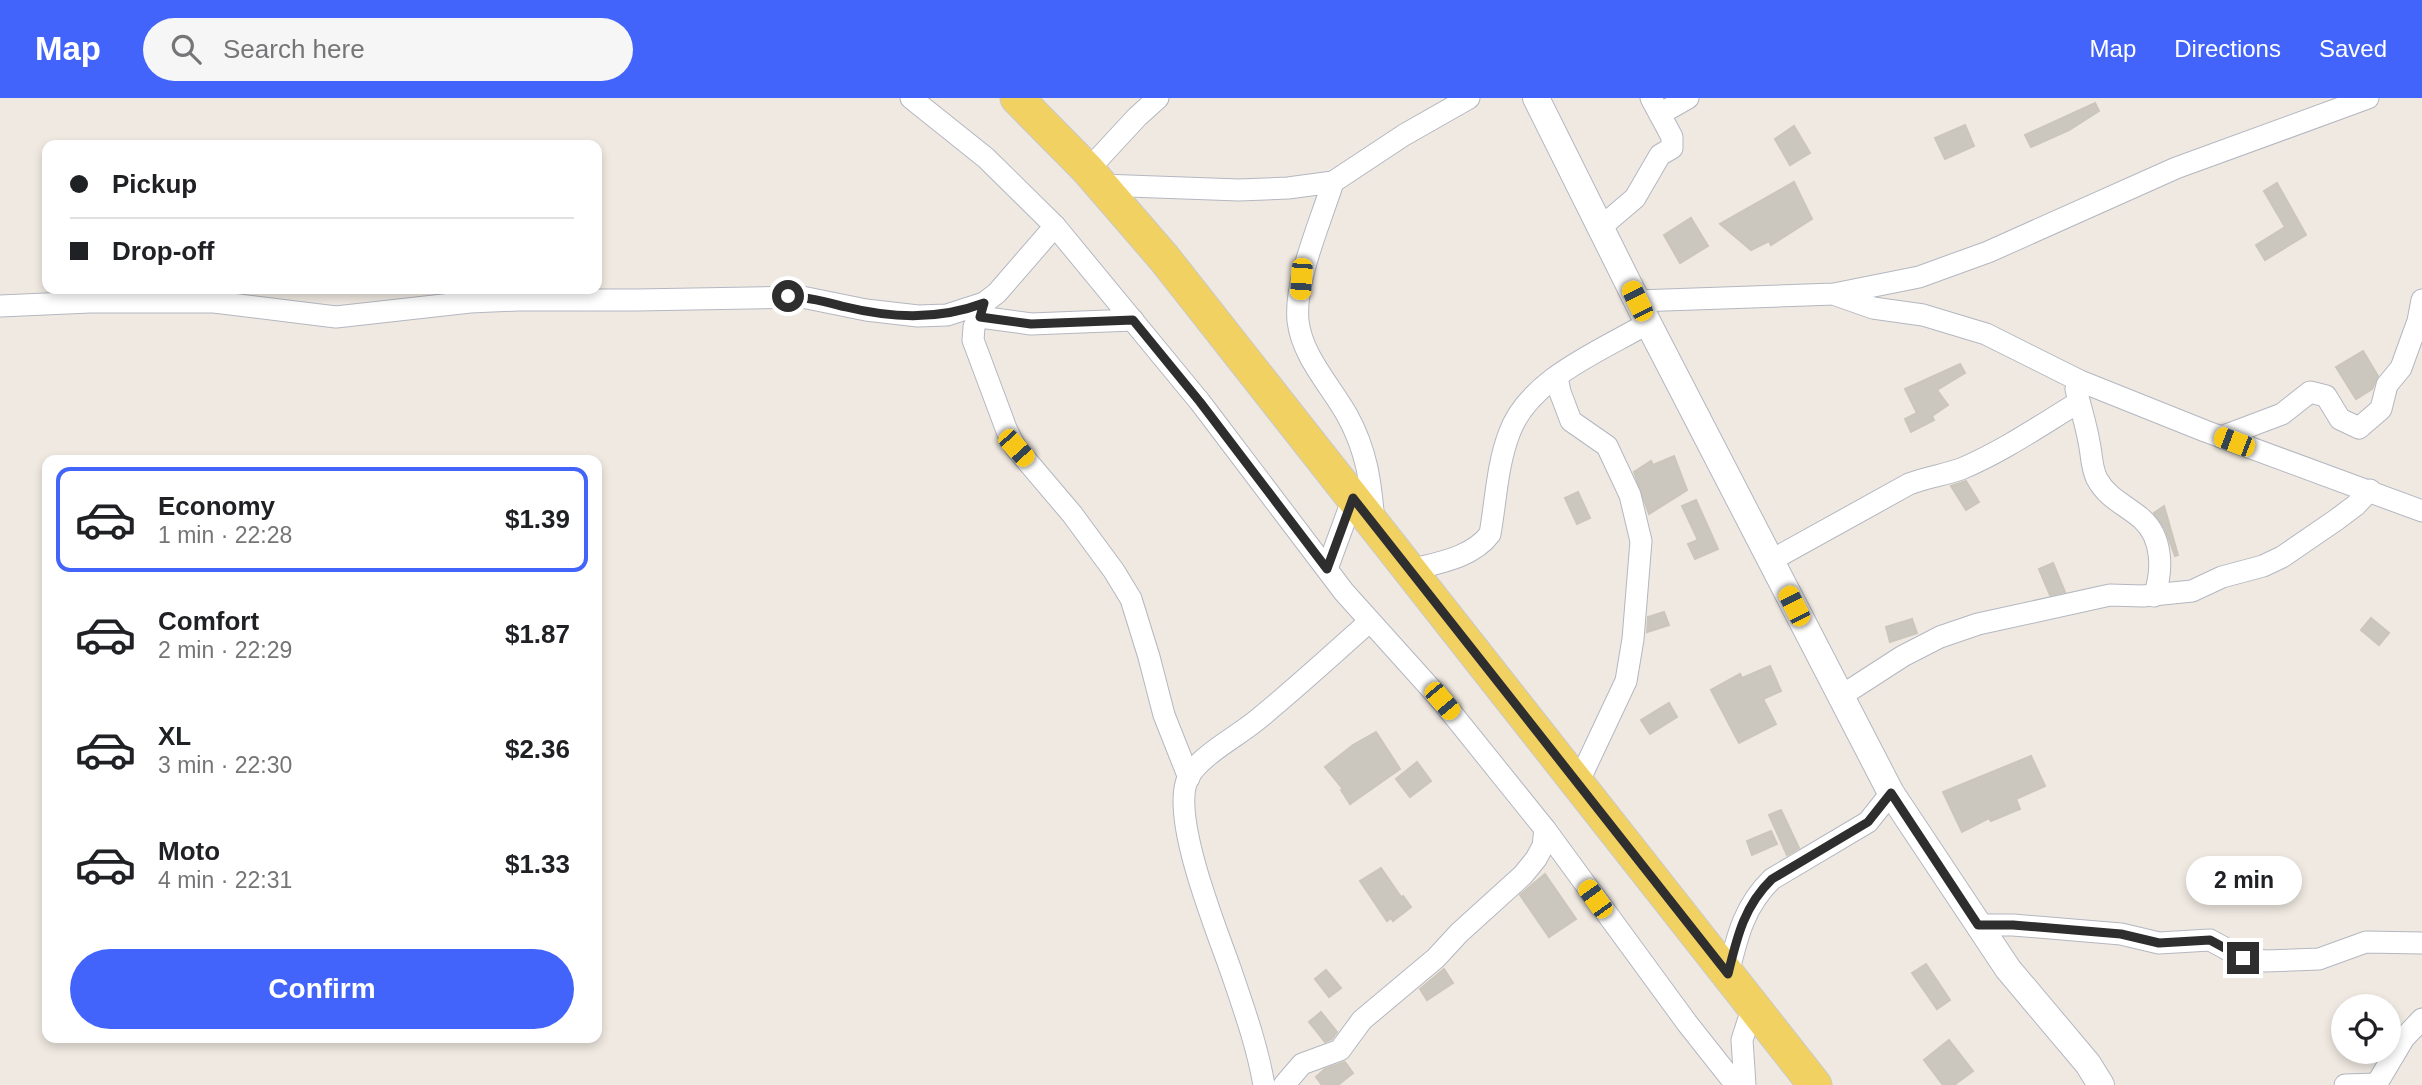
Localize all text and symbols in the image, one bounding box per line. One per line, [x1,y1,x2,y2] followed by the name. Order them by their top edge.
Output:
[143,18,633,81] search box
[35,30,101,67] text: Map
[167,30,205,68] icon: search
[223,34,365,64] text: Search here
[2090,35,2136,62] text: Map
[2174,35,2281,62] text: Directions
[2319,35,2387,62] text: Saved
[112,169,197,199] text: Pickup
[112,236,215,266] text: Drop-off
[1290,257,1313,301] car
[1619,278,1656,324] car
[772,280,804,312] route start
[995,425,1038,471] car
[2211,425,2258,459] car
[74,488,137,551] icon: car
[158,491,275,521] text: Economy
[505,504,570,534] text: $1.39
[158,522,292,548] text: 1 min · 22:28
[1776,583,1813,629] car
[74,603,137,666] icon: car
[158,606,259,636] text: Comfort
[505,619,570,649] text: $1.87
[158,637,292,663] text: 2 min · 22:29
[1421,678,1464,724] car
[74,718,137,781] icon: car
[158,721,191,751] text: XL
[505,734,570,764] text: $2.36
[158,752,292,778] text: 3 min · 22:30
[74,833,137,896] icon: car
[158,836,220,866] text: Moto
[505,849,570,879] text: $1.33
[2185,856,2301,906] callout: 2 min
[158,867,292,893] text: 4 min · 22:31
[2214,867,2274,893] text: 2 min
[1575,876,1616,922] car
[2227,942,2259,974] route end
[70,949,574,1029] button: Confirm
[2331,994,2401,1064] map controls
[2331,994,2401,1064] button: locate

